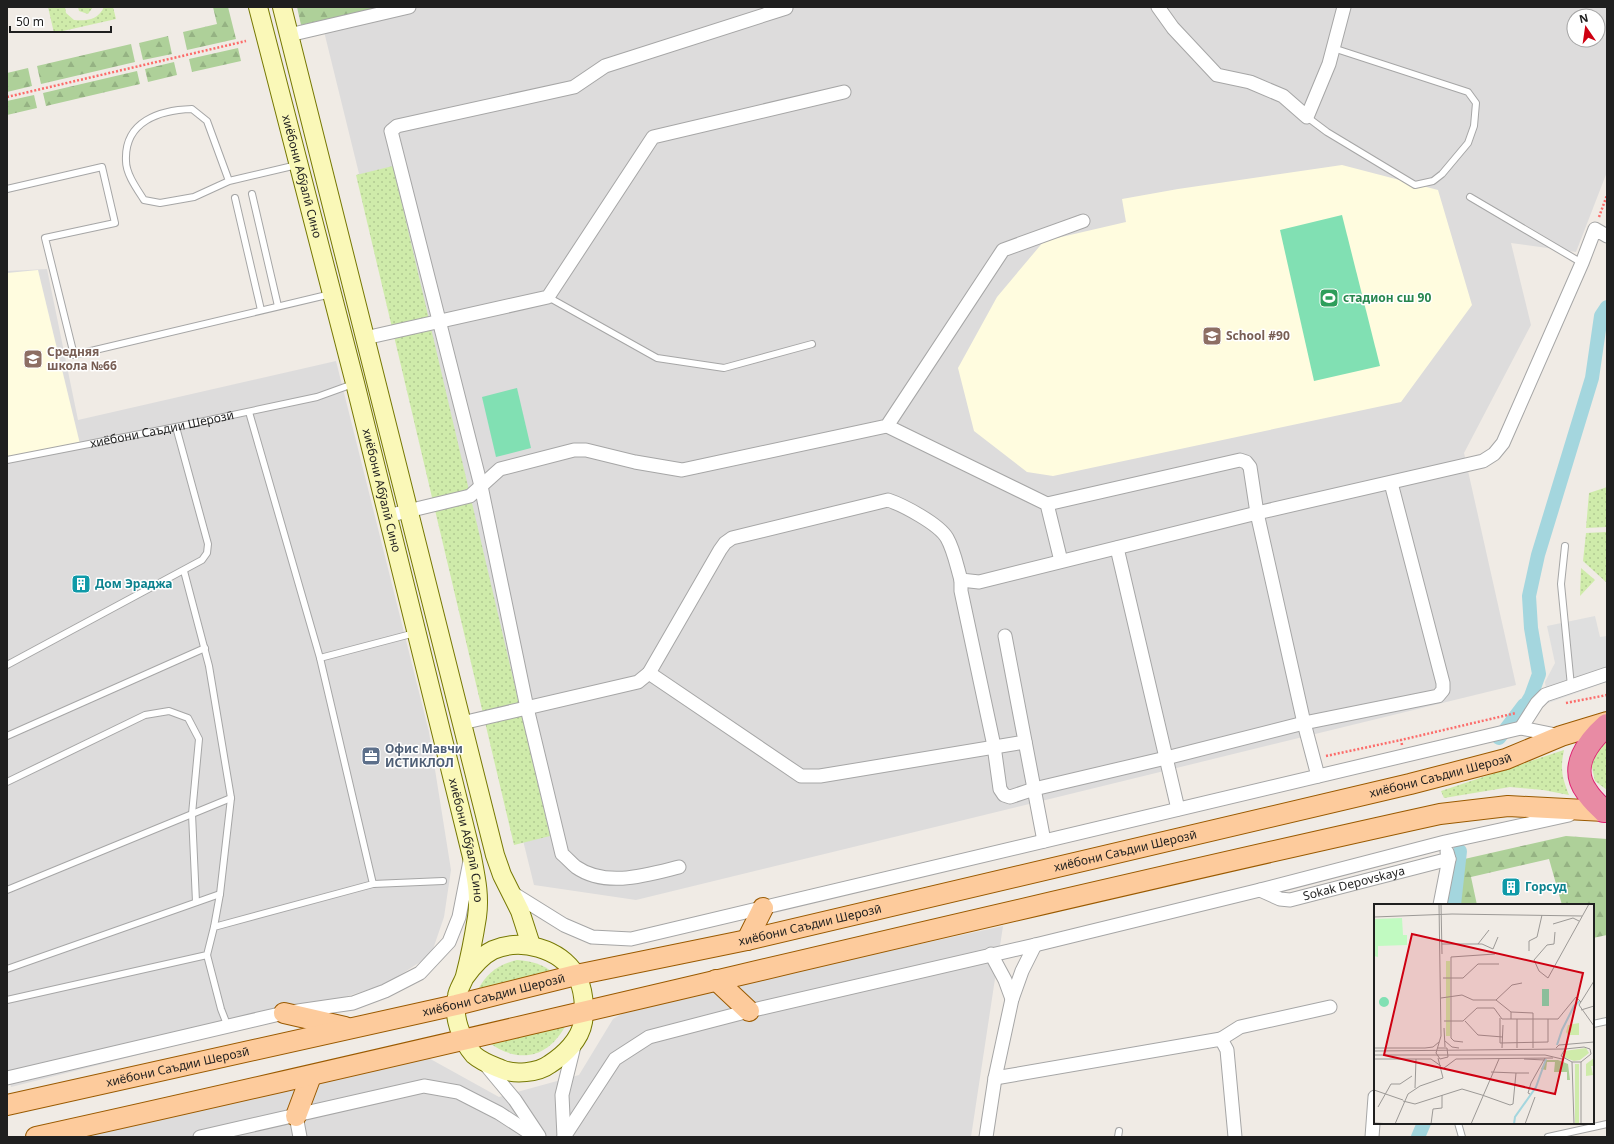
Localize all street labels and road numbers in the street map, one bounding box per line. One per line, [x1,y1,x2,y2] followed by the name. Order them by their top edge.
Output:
[278,113,326,240] street label: хиёбони Абӯалӣ Сино
[89,406,235,452] street label: хиёбони Саъдии Шерозӣ
[359,427,405,554] street label: хиёбони Абӯалӣ Сино
[1368,749,1514,801] street label: хиёбони Саъдии Шерозӣ
[445,776,487,903] street label: хиёбони Абӯалӣ Сино
[1052,825,1198,876] street label: хиёбони Саъдии Шерозӣ
[1301,862,1406,904] street label: Sokak Depovskaya
[737,900,883,950] street label: хиёбони Саъдии Шерозӣ
[421,969,567,1020] street label: хиёбони Саъдии Шерозӣ
[104,1042,251,1091] street label: хиёбони Саъдии Шерозӣ

